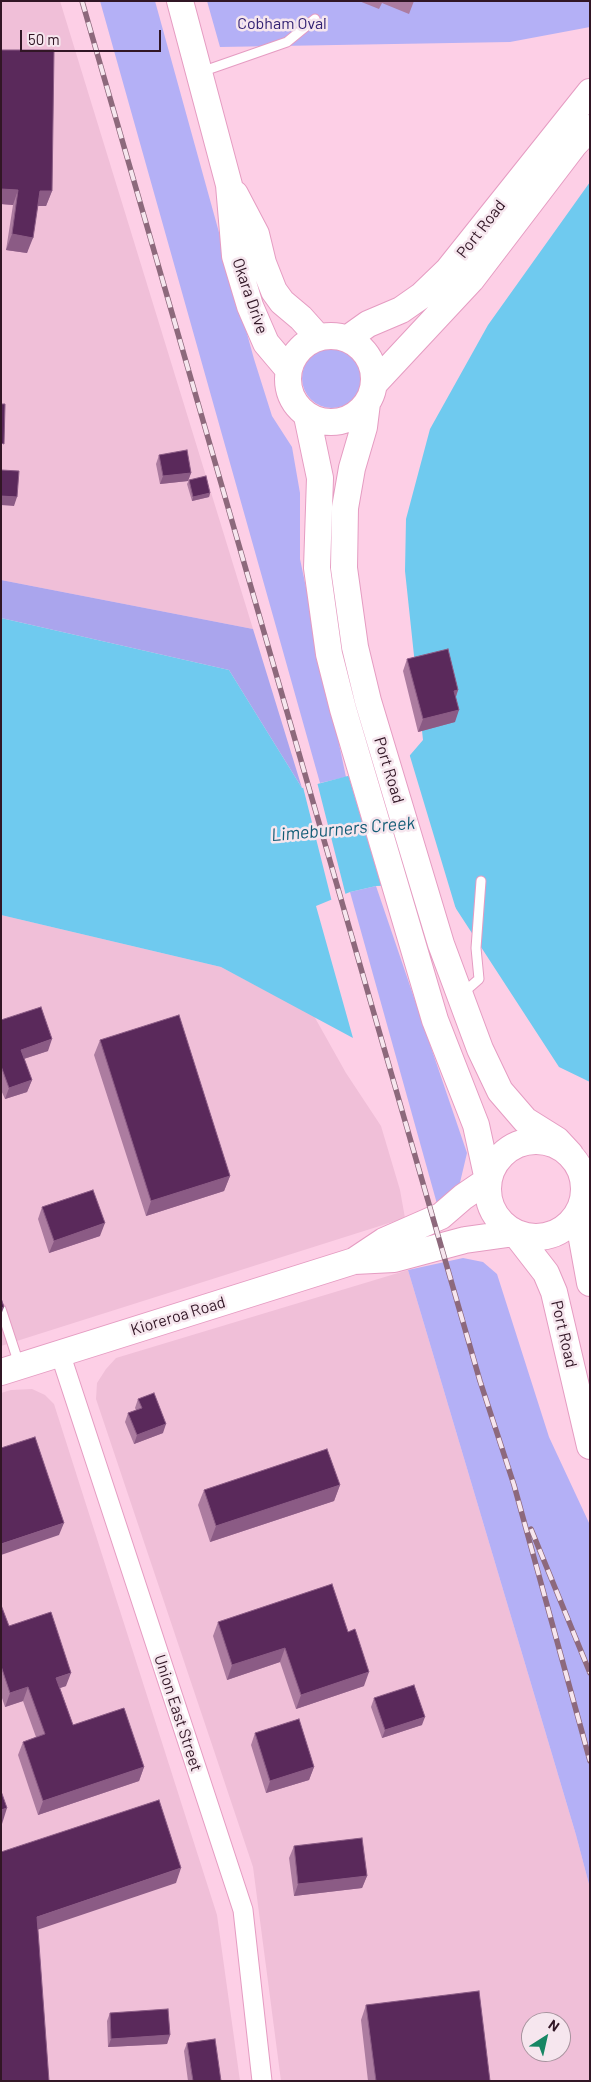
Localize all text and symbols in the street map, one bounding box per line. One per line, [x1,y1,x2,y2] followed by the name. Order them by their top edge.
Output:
[237,14,327,34] park label: Cobham Oval
[22,20,164,52] scale bar
[28,30,60,48] text: 50 m
[452,196,510,262] street label: Port Road
[228,256,272,336] street label: Okara Drive
[370,735,408,805] street label: Port Road
[270,812,416,846] water label: Limeburners Creek
[128,1292,228,1340] street label: Kioreroa Road
[547,1299,581,1369] street label: Port Road
[150,1652,206,1774] street label: Union East Street
[521,2012,571,2062] north arrow
[546,2015,563,2035] text: N

